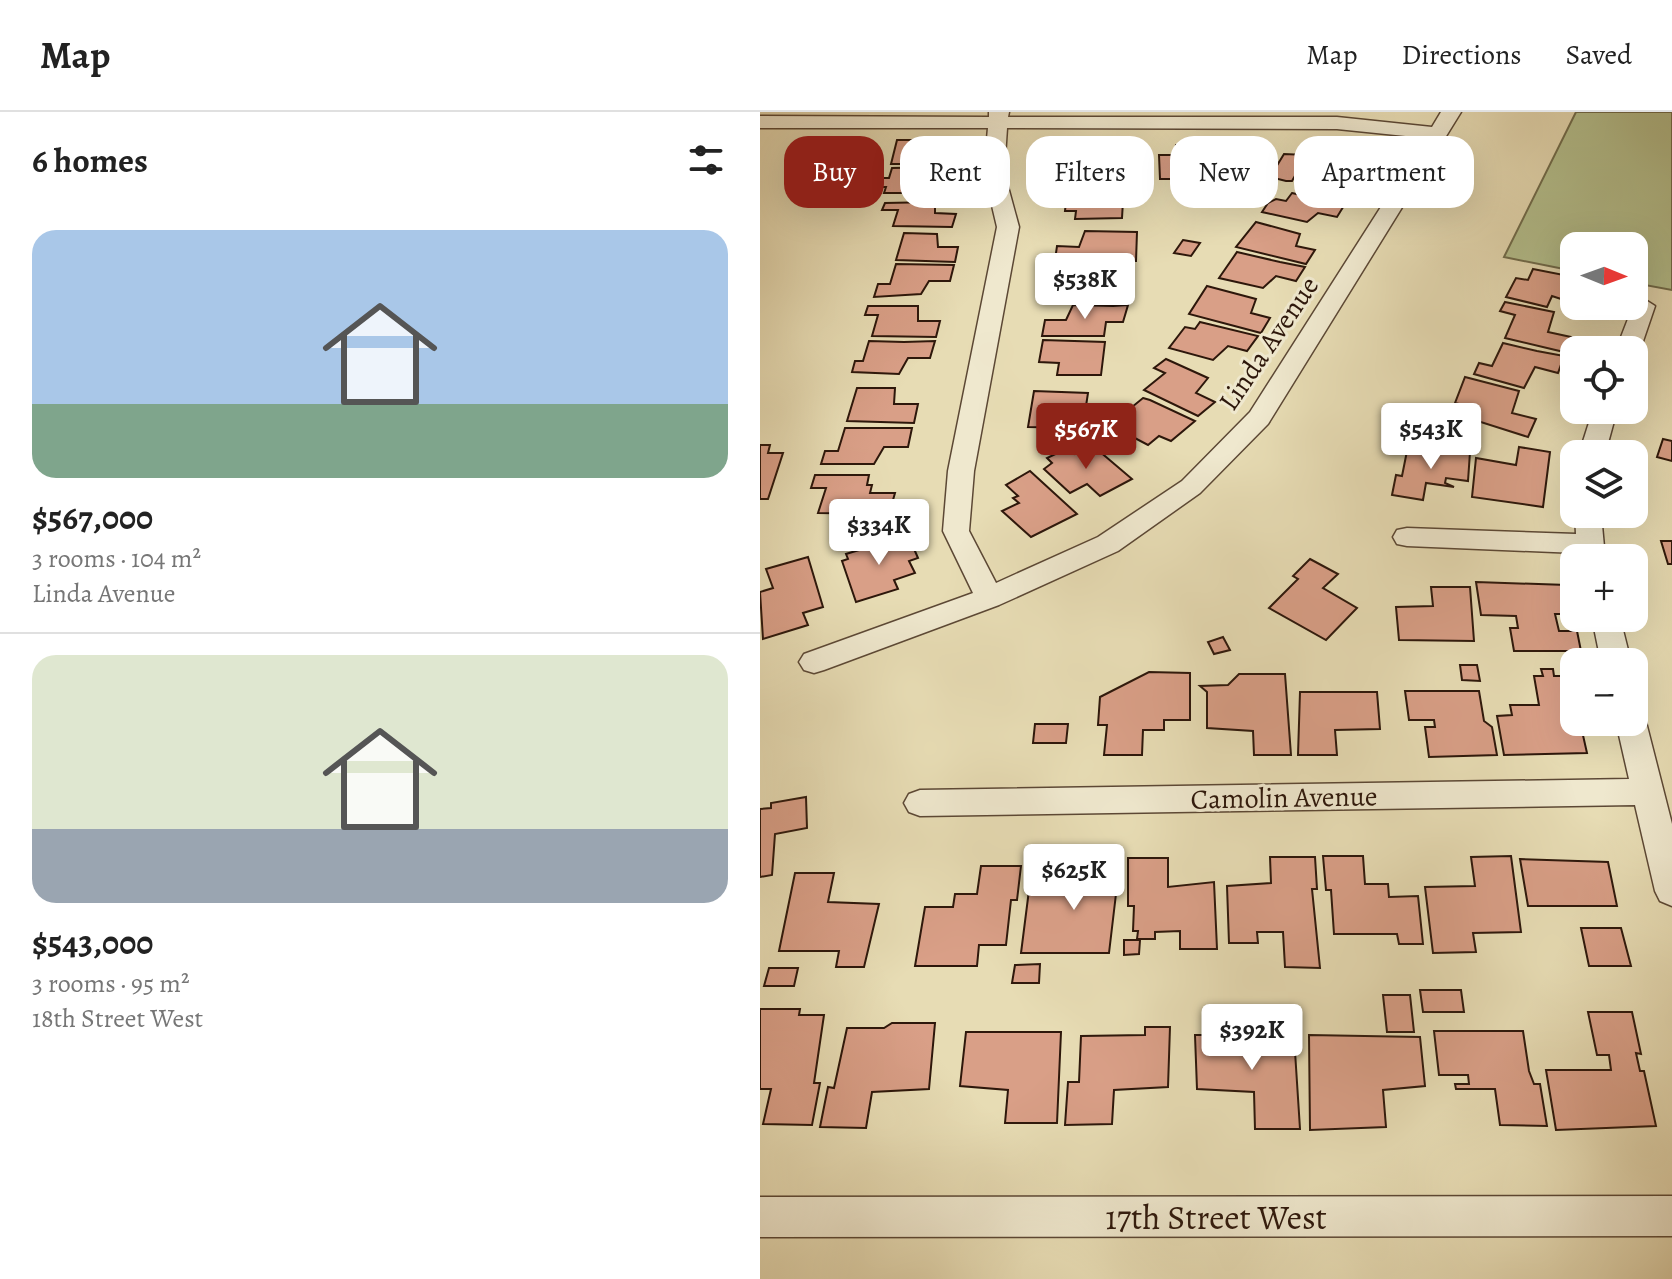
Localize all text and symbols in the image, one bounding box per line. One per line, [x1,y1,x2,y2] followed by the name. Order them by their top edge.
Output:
[40,29,110,81] text: Map
[1306,36,1357,74] text: Map
[1401,36,1522,74] text: Directions
[1566,36,1632,74] text: Saved
[784,136,884,208] chip: Buy
[900,136,1010,208] chip: Rent
[1026,136,1154,208] chip: Filters
[1170,136,1278,208] chip: New
[1294,136,1474,208] chip: Apartment
[32,137,148,184] text: 6 homes
[684,138,728,182] icon: filters
[1560,232,1648,320] north arrow
[1560,232,1648,736] map controls
[1029,253,1141,321] pin: $538K
[1053,261,1117,296] text: $538K
[1210,269,1328,418] street label: Linda Avenue
[308,282,452,426] icon: home
[1560,336,1648,424] button: locate
[1030,403,1142,471] pin: $567K
[1375,403,1487,471] pin: $543K
[1054,411,1118,446] text: $567K
[1399,411,1463,446] text: $543K
[1560,440,1648,528] button: layers
[32,494,153,541] text: $567,000
[823,499,935,567] pin: $334K
[847,507,911,542] text: $334K
[32,541,201,576] text: 3 rooms · 104 m²
[1560,544,1648,632] button: +
[32,576,175,611] text: Linda Avenue
[1560,648,1648,736] button: −
[308,707,452,851] icon: home
[1190,777,1378,819] street label: Camolin Avenue
[1018,844,1130,912] pin: $625K
[1041,852,1107,887] text: $625K
[32,919,153,966] text: $543,000
[32,966,189,1001] text: 3 rooms · 95 m²
[32,1001,203,1036] text: 18th Street West
[1196,1004,1308,1072] pin: $392K
[1220,1012,1284,1047] text: $392K
[1105,1194,1327,1241] street label: 17th Street West

